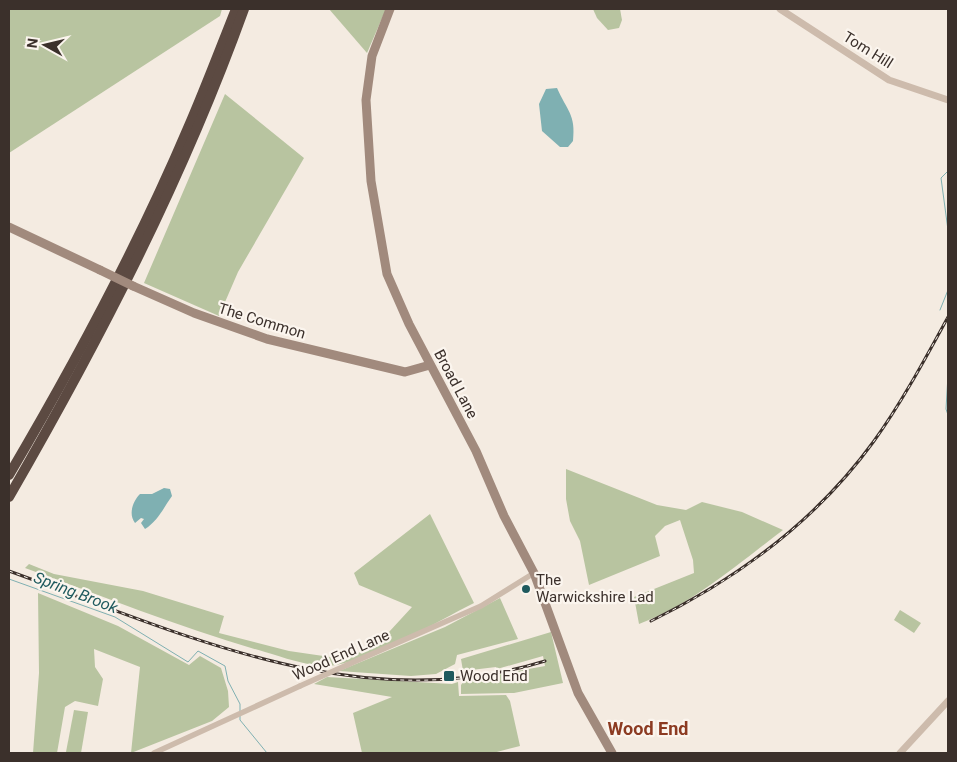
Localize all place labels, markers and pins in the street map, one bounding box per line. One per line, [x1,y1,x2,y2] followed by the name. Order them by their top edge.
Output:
[536,571,654,606] place label: The Warwickshire Lad
[520,583,532,595] marker: The Warwickshire Lad
[460,667,528,685] place label: Wood End
[442,669,456,683] marker: Wood End

